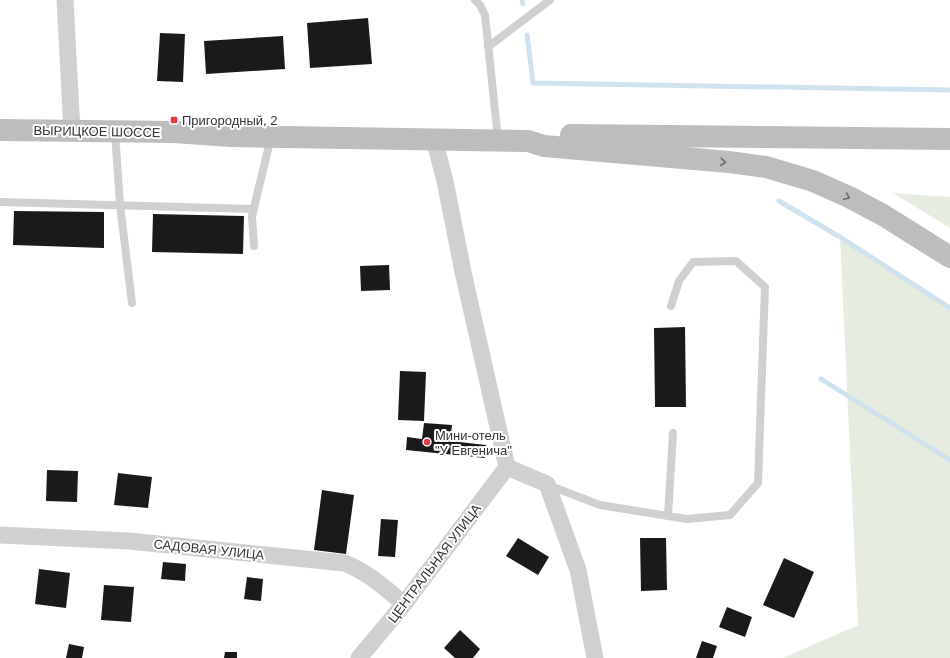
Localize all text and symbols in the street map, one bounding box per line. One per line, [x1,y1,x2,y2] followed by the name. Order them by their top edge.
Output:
[182,113,278,128] place label: Пригородный, 2
[169,115,179,125] marker: Пригородный, 2
[33,123,161,140] street label: ВЫРИЦКОЕ ШОССЕ
[720,157,726,166] one-way arrow
[843,192,850,200] one-way arrow
[435,428,512,458] place label: Мини-отель "У Евгенича"
[422,437,432,447] marker: Мини-отель "У Евгенича"
[385,501,484,626] street label: ЦЕНТРАЛЬНАЯ УЛИЦА
[153,536,265,563] street label: САДОВАЯ УЛИЦА

